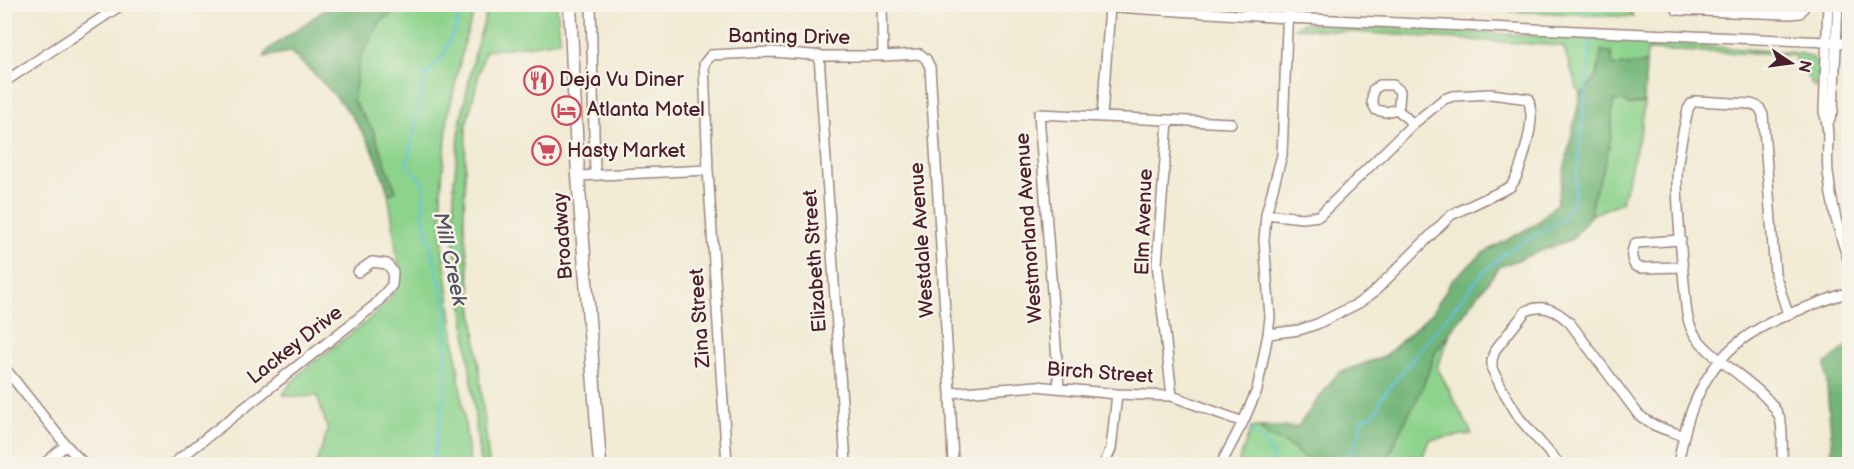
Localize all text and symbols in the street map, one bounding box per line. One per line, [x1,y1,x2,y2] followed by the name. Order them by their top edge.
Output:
[728,24,851,50] street label: Banting Drive
[1761,33,1821,93] north arrow
[1794,58,1815,74] text: N
[522,64,554,96] restaurant icon: Deja Vu Diner
[559,68,684,92] place label: Deja Vu Diner
[550,94,582,126] hotel icon: Atlanta Motel
[587,98,705,122] place label: Atlanta Motel
[1010,132,1048,324] street label: Westmorland Avenue
[530,135,562,167] supermarket icon: Hasty Market
[567,139,685,163] place label: Hasty Market
[905,161,939,319] street label: Westdale Avenue
[1130,168,1158,276] street label: Elm Avenue
[798,189,832,333] street label: Elizabeth Street
[548,192,578,280] street label: Broadway
[428,210,472,309] water label: Mill Creek
[685,268,716,369] street label: Zina Street
[243,300,347,390] street label: Lackey Drive
[1046,357,1154,389] street label: Birch Street

